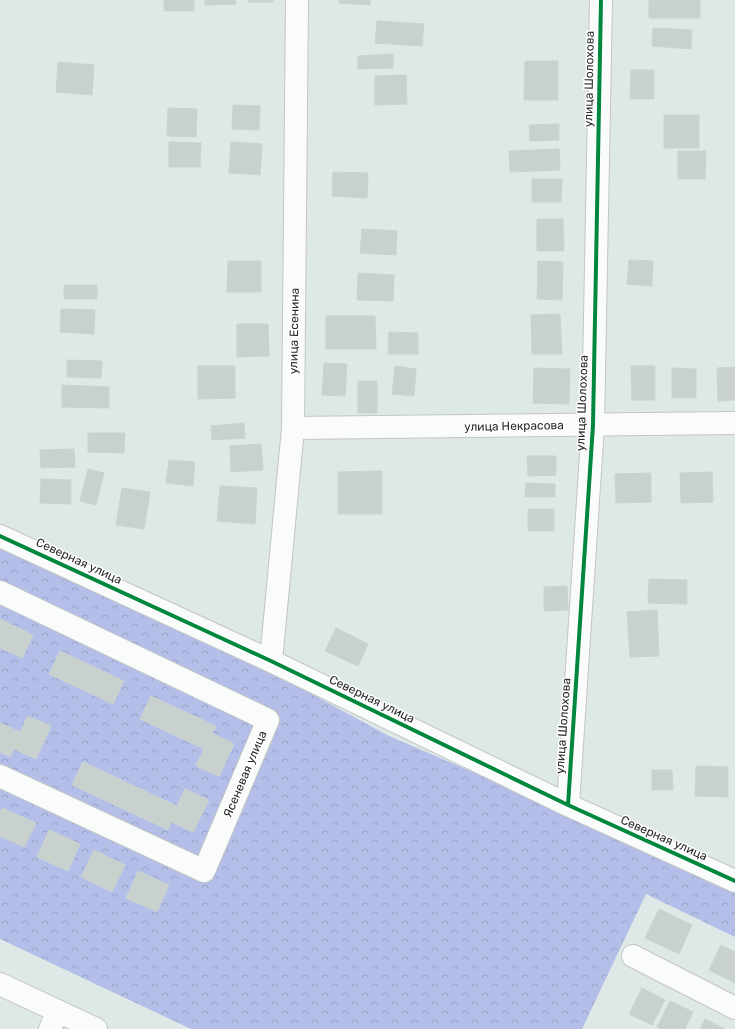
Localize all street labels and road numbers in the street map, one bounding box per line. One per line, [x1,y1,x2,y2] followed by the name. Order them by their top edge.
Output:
[581,31,597,127] street label: улица Шолохова
[286,288,302,374] street label: улица Есенина
[573,355,591,451] street label: улица Шолохова
[464,418,564,434] street label: улица Некрасова
[34,535,124,587] street label: Северная улица
[327,672,417,726] street label: Северная улица
[553,677,573,775] street label: улица Шолохова
[220,729,270,819] street label: Ясеневая улица
[619,813,709,863] street label: Северная улица

